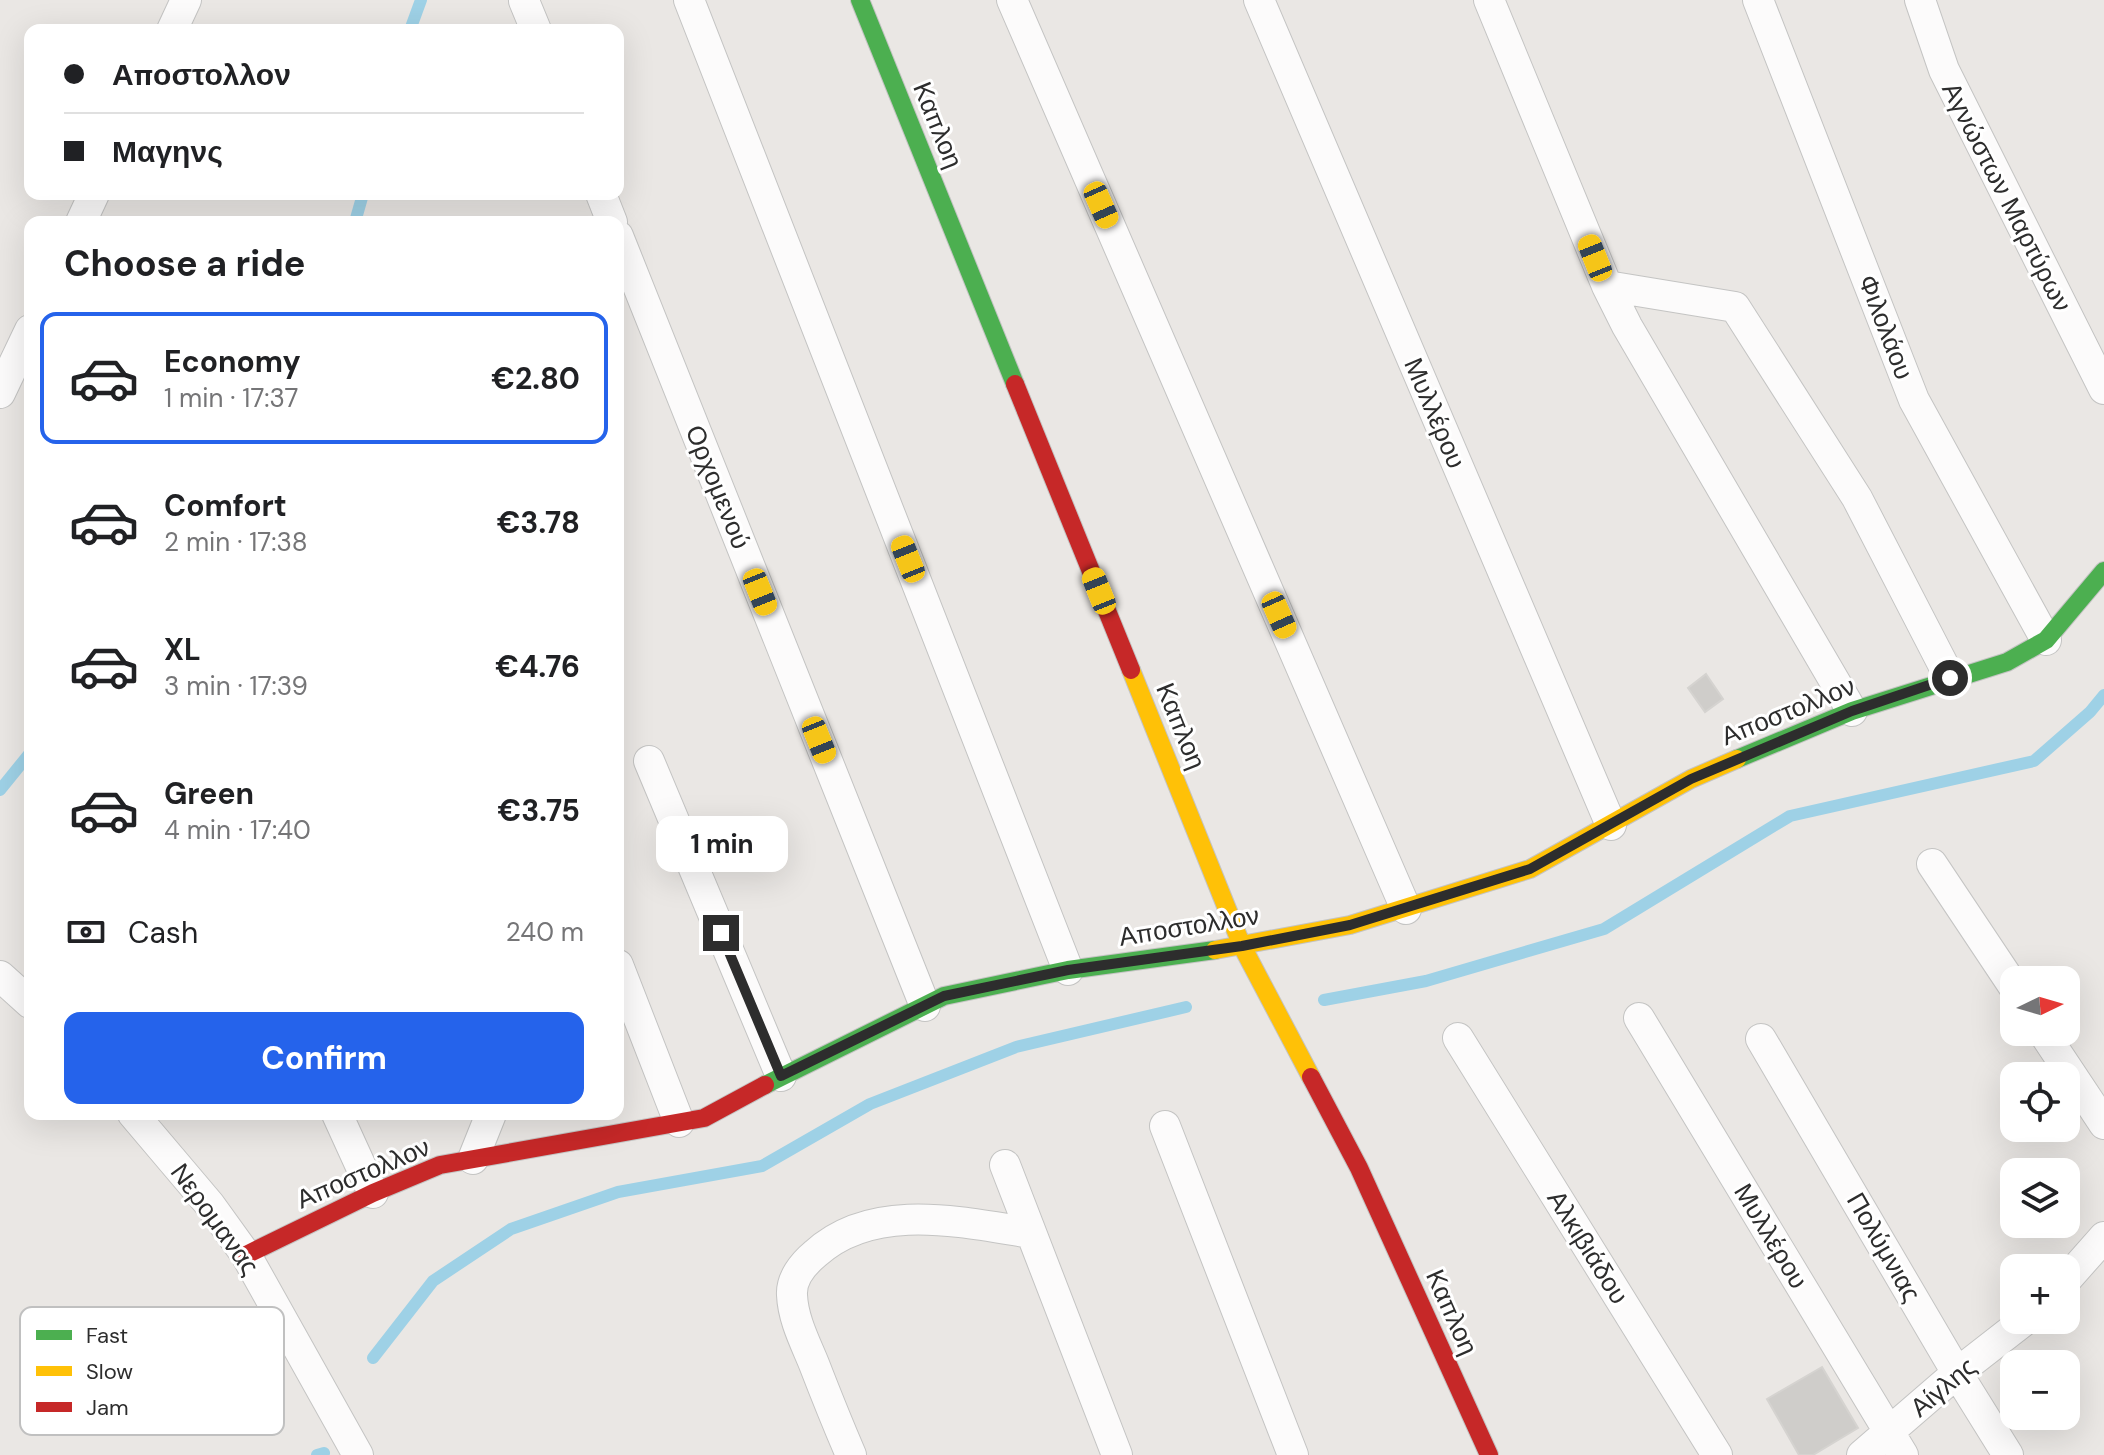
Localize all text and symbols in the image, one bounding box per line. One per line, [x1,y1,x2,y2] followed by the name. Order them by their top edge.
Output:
[112,55,291,94] text: Αποστολλον
[905,77,971,173] street label: Καπλοη
[1934,77,2080,317] street label: Αγνώστων Μαρτύρων
[112,132,223,171] text: Μαγηνς
[1080,178,1122,232] car
[1575,231,1615,285] car
[64,240,305,287] text: Choose a ride
[1851,270,1921,384] street label: Φιλολάου
[68,342,140,414] icon: car
[164,342,301,381] text: Economy
[1397,353,1473,473] street label: Μυλλέρου
[491,359,580,398] text: €2.80
[164,381,298,415] text: 1 min · 17:37
[678,420,758,554] street label: Ορχομενού
[68,486,140,558] icon: car
[164,486,287,525] text: Comfort
[497,503,580,542] text: €3.78
[164,525,308,559] text: 2 min · 17:38
[888,532,928,586] car
[1079,564,1119,618] car
[740,565,780,619] car
[1258,588,1300,642] car
[68,630,140,702] icon: car
[164,630,201,669] text: XL
[495,647,580,686] text: €4.76
[1932,660,1968,696] route start
[164,669,308,703] text: 3 min · 17:39
[1716,669,1860,753] street label: Αποστολλον
[1148,678,1214,774] street label: Καπλοη
[799,713,839,767] car
[68,774,140,846] icon: car
[164,774,254,813] text: Green
[497,791,580,830] text: €3.75
[164,813,311,847] text: 4 min · 17:40
[655,817,787,873] callout: 1 min
[690,827,754,861] text: 1 min
[1116,898,1262,954] street label: Αποστολλον
[64,910,108,954] icon: cash
[128,913,198,952] text: Cash
[506,915,584,949] text: 240 m
[703,915,739,951] route end
[2000,966,2080,1046] north arrow
[2000,966,2080,1430] map controls
[64,1012,584,1104] button: Confirm
[2000,1062,2080,1142] button: locate
[291,1130,435,1216] street label: Αποστολλον
[163,1156,267,1282] street label: Νερομανας
[2000,1158,2080,1238] button: layers
[1726,1177,1816,1295] street label: Μυλλέρου
[1540,1184,1636,1310] street label: Αλκιβιάδου
[1839,1186,1929,1308] street label: Πολύμνιας
[2000,1254,2080,1334] button: +
[1418,1264,1486,1360] street label: Καπλοη
[20,1307,284,1435] legend
[86,1321,128,1350] text: Fast
[1903,1350,1983,1424] street label: Αίγλης
[2000,1350,2080,1430] button: −
[86,1357,133,1386] text: Slow
[86,1393,129,1422] text: Jam

